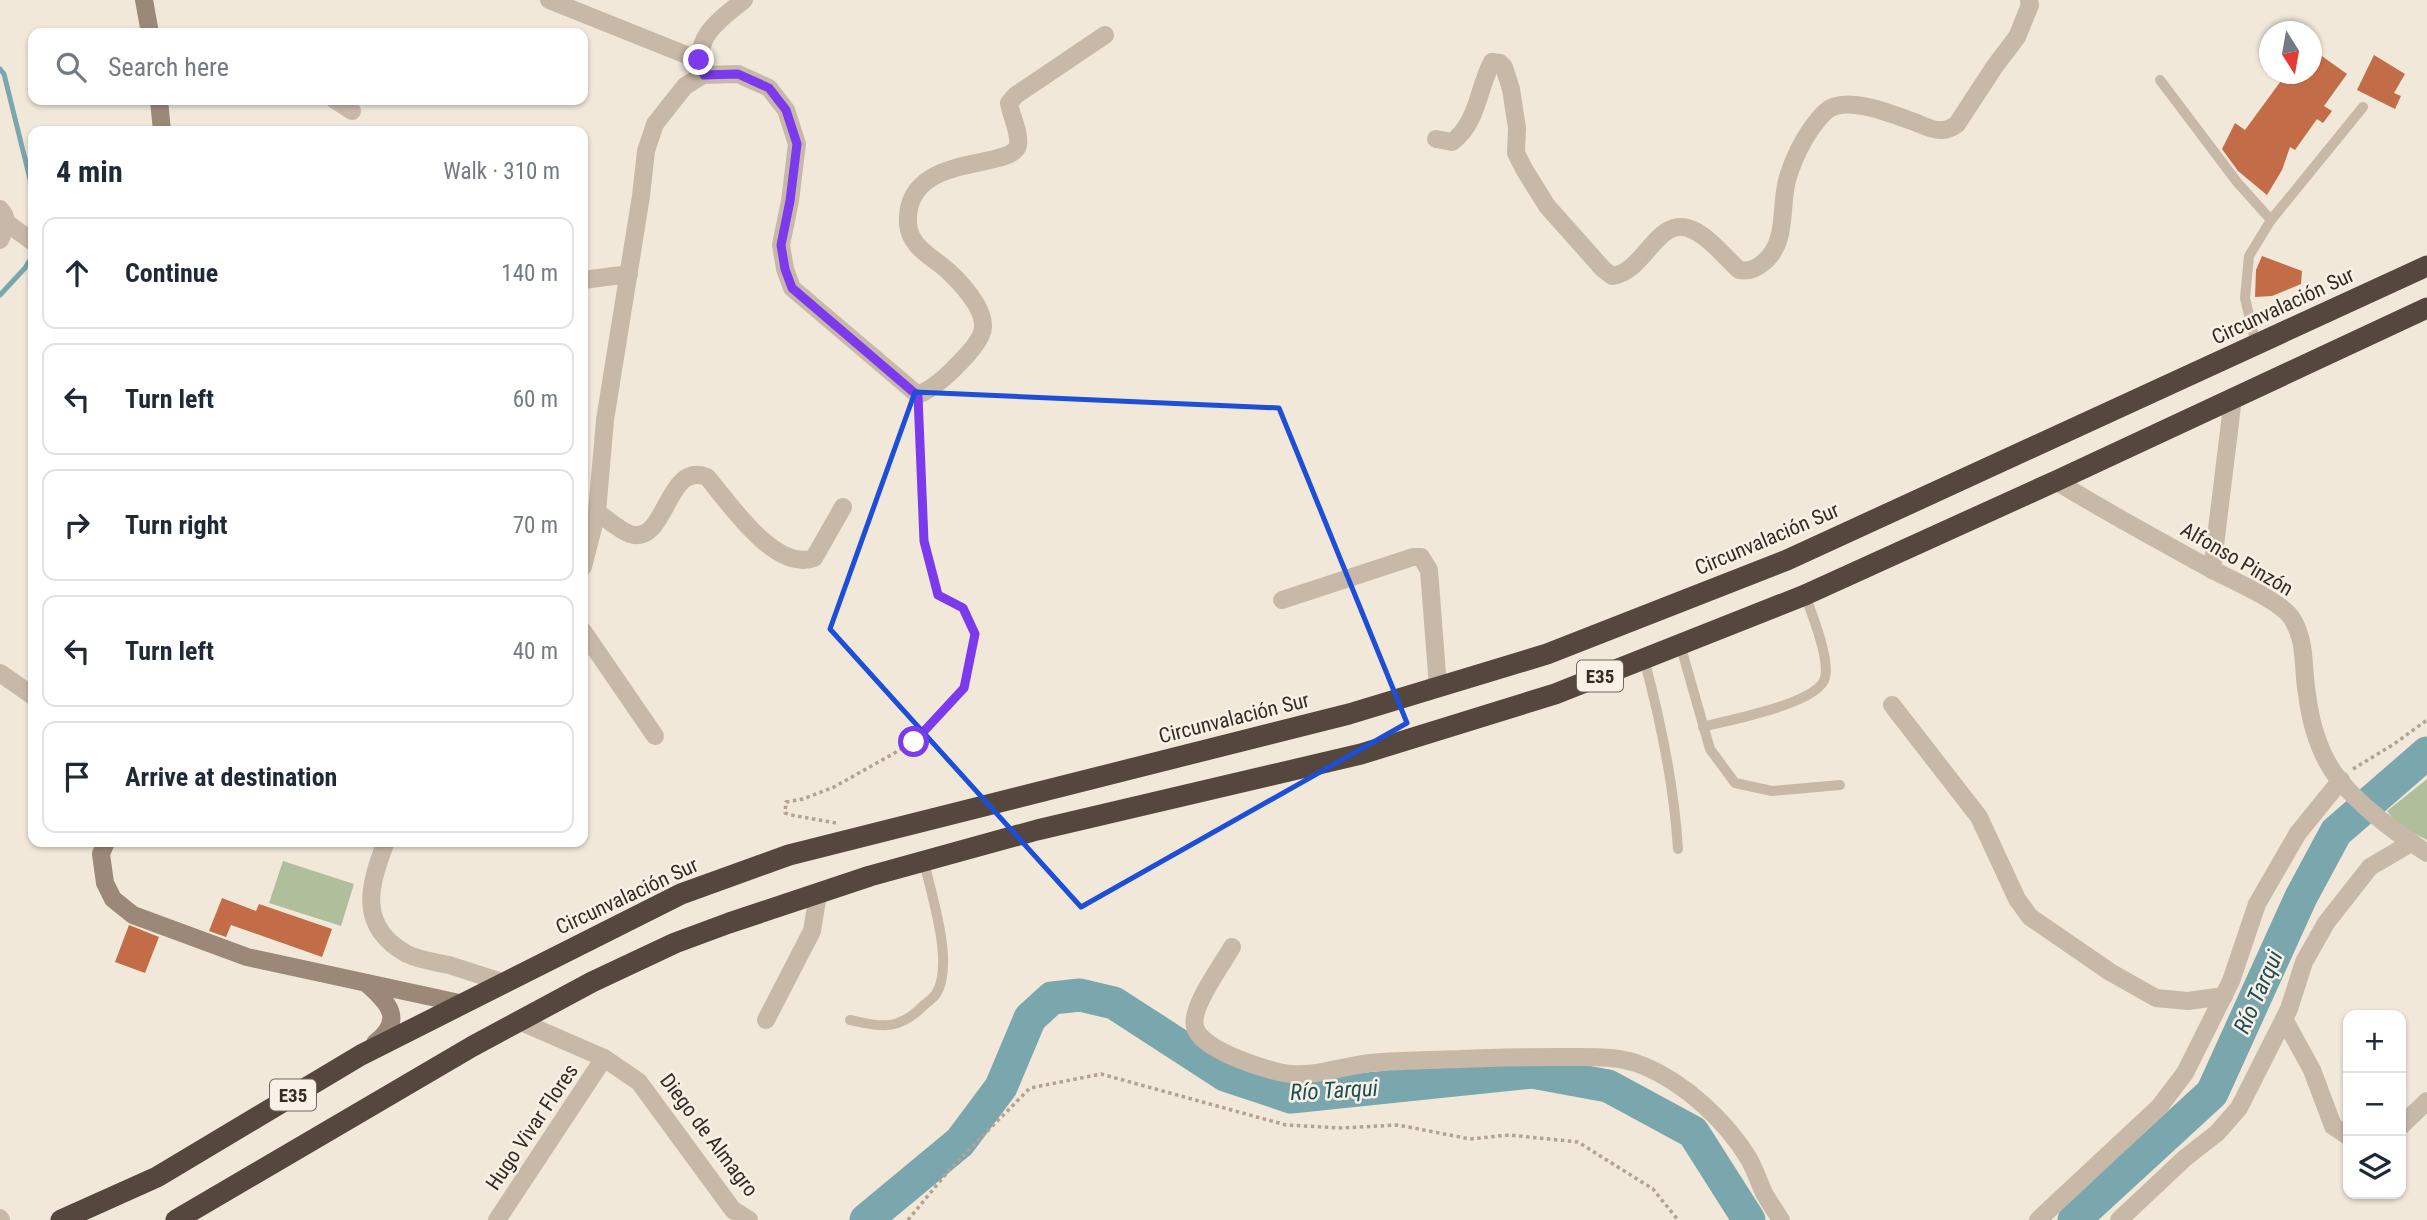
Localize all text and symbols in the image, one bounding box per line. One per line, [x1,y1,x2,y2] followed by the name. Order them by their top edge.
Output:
[2259,21,2322,84] north arrow
[28,28,588,105] search box
[683,44,714,75] route end
[52,48,90,86] icon: search
[108,52,229,82] text: Search here
[56,154,123,189] text: 4 min
[443,158,560,185] text: Walk · 310 m
[58,254,96,292] icon: ahead
[125,258,218,288] text: Continue
[501,260,558,287] text: 140 m
[2208,263,2358,349] street label: Circunvalación Sur
[58,380,96,418] icon: left
[125,384,214,414] text: Turn left
[513,386,558,413] text: 60 m
[1691,498,1843,580] street label: Circunvalación Sur
[58,506,96,544] icon: right
[125,510,227,540] text: Turn right
[513,512,558,539] text: 70 m
[2177,517,2297,601] street label: Alfonso Pinzón
[58,632,96,670] icon: left
[125,636,214,666] text: Turn left
[513,638,558,665] text: 40 m
[1577,660,1623,692] road number: E35
[1156,688,1312,748] street label: Circunvalación Sur
[898,726,929,757] route start
[58,758,96,796] icon: arrive
[125,762,337,792] text: Arrive at destination
[552,853,702,939] street label: Circunvalación Sur
[2228,946,2289,1038] water label: Río Tarqui
[2343,1010,2406,1199] map controls
[2343,1010,2406,1073] button: +
[481,1059,583,1195] street label: Hugo Vivar Flores
[655,1069,763,1201] street label: Diego de Almagro
[2343,1073,2406,1136] button: −
[1289,1075,1379,1106] water label: Río Tarqui
[270,1079,316,1110] road number: E35
[2343,1136,2406,1199] button: layers

